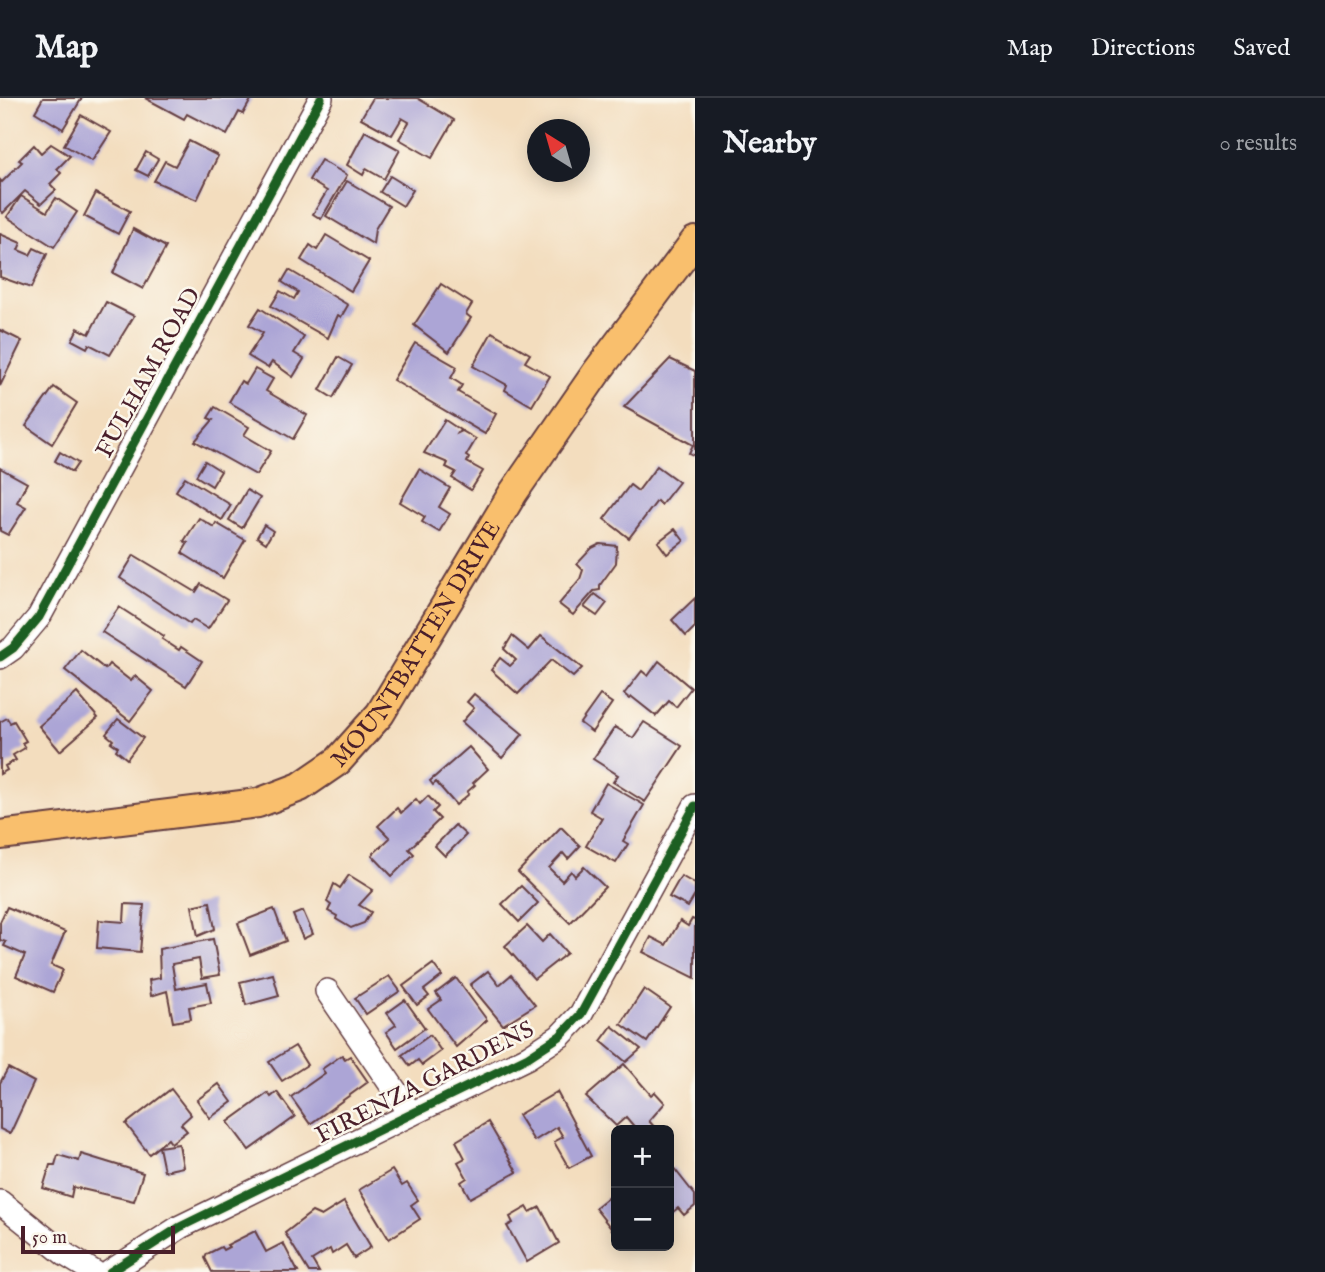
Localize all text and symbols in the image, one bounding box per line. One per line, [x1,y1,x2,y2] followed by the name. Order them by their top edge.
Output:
[35,27,98,69] text: Map
[1007,33,1053,64] text: Map
[1091,33,1195,64] text: Directions
[1233,33,1290,64] text: Saved
[527,119,590,182] north arrow
[723,125,816,163] text: Nearby
[1219,129,1297,158] text: 0 results
[89,282,209,464] street label: FULHAM ROAD
[324,515,508,774] street label: MOUNTBATTEN DRIVE
[311,1014,539,1152] street label: FIRENZA GARDENS
[611,1125,674,1251] map controls
[611,1125,674,1188] button: +
[611,1188,674,1251] button: −
[21,1223,175,1255] scale bar
[32,1226,67,1250] text: 50 m

